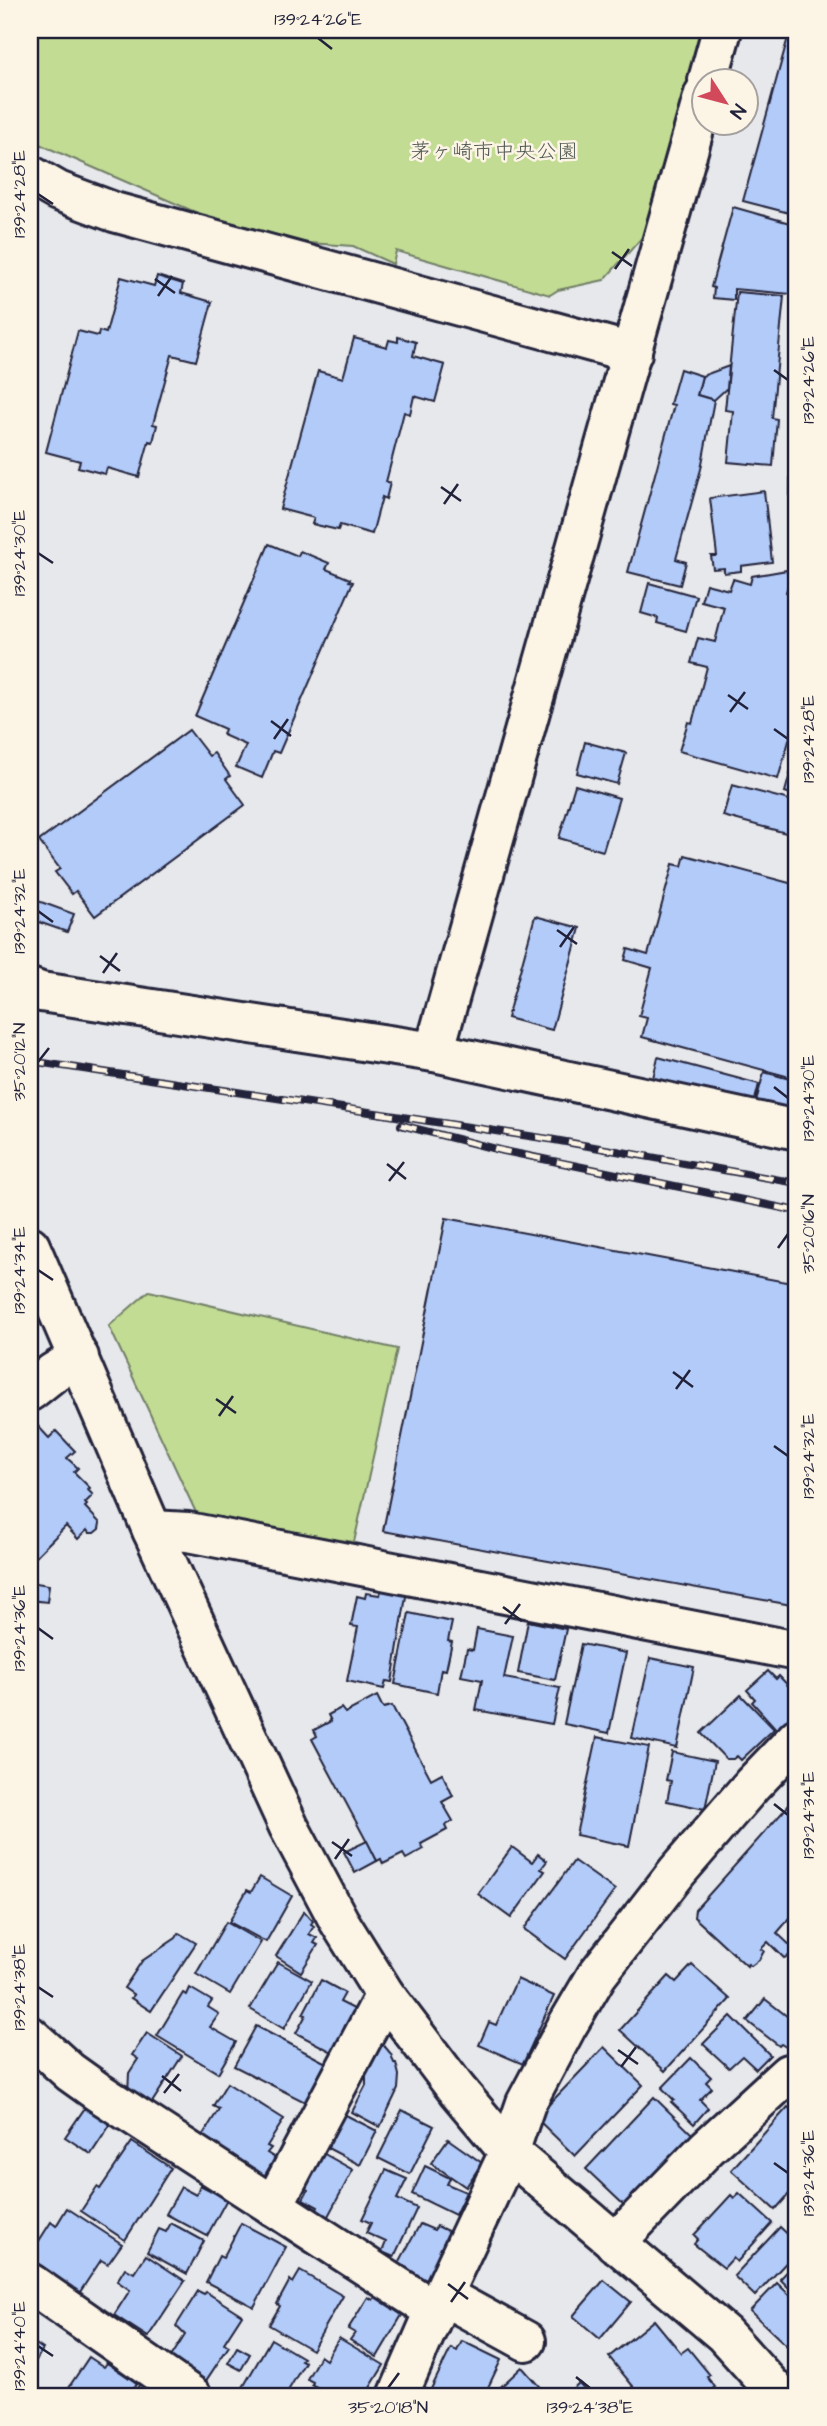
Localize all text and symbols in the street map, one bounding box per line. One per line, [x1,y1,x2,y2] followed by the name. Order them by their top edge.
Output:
[274,7,362,32] text: 139°24'26"E
[690,66,760,136] north arrow
[723,98,752,124] text: N
[410,137,578,166] park label: 茅ヶ崎市中央公園
[7,150,32,238] text: 139°24'28"E
[796,336,821,424] text: 139°24'26"E
[7,509,32,596] text: 139°24'30"E
[796,695,821,783] text: 139°24'28"E
[7,868,32,954] text: 139°24'32"E
[7,1023,32,1101] text: 35°20'12"N
[796,1054,821,1141] text: 139°24'30"E
[796,1194,821,1274] text: 35°20'16"N
[7,1226,32,1314] text: 139°24'34"E
[796,1413,821,1499] text: 139°24'32"E
[7,1584,32,1671] text: 139°24'36"E
[796,1771,821,1859] text: 139°24'34"E
[7,1943,32,2030] text: 139°24'38"E
[796,2129,821,2216] text: 139°24'36"E
[7,2301,32,2391] text: 139°24'40"E
[348,2395,428,2420] text: 35°20'18"N
[547,2395,634,2420] text: 139°24'38"E

